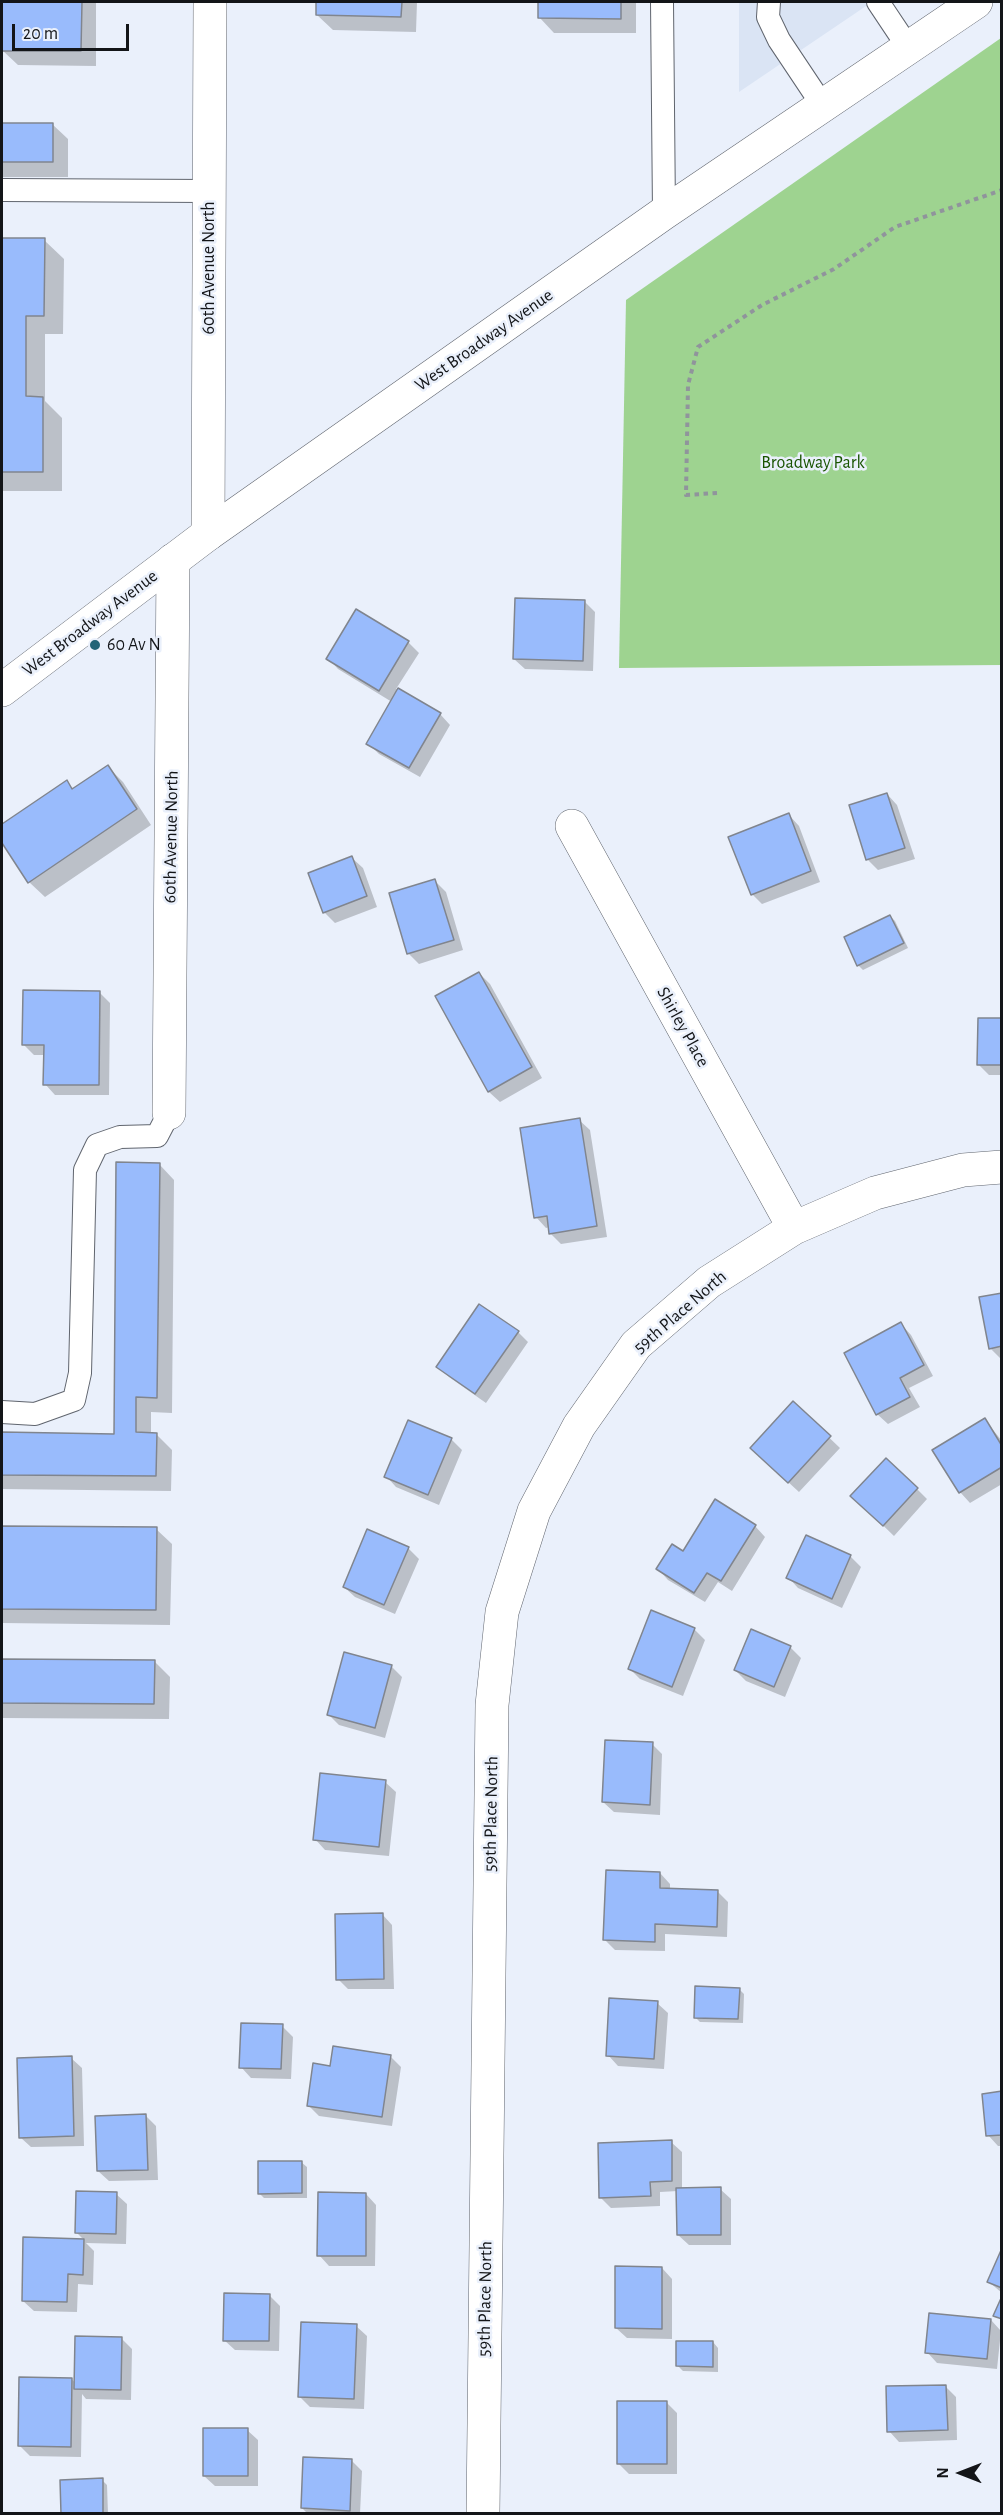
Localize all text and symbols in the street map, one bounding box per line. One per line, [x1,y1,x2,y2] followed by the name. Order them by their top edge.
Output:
[15,12,132,50] scale bar
[23,25,58,43] text: 20 m
[198,202,220,334] street label: 60th Avenue North
[411,284,557,396] street label: West Broadway Avenue
[761,452,865,474] park label: Broadway Park
[18,565,162,681] street label: West Broadway Avenue
[107,634,161,656] place label: 60 Av N
[88,638,102,652] marker: 60 Av N
[159,770,183,904] street label: 60th Avenue North
[652,983,714,1071] street label: Shirley Place
[629,1266,731,1358] street label: 59th Place North
[479,1756,503,1872] street label: 59th Place North
[473,2241,497,2357] street label: 59th Place North
[931,2443,991,2503] north arrow
[935,2467,951,2479] text: N

